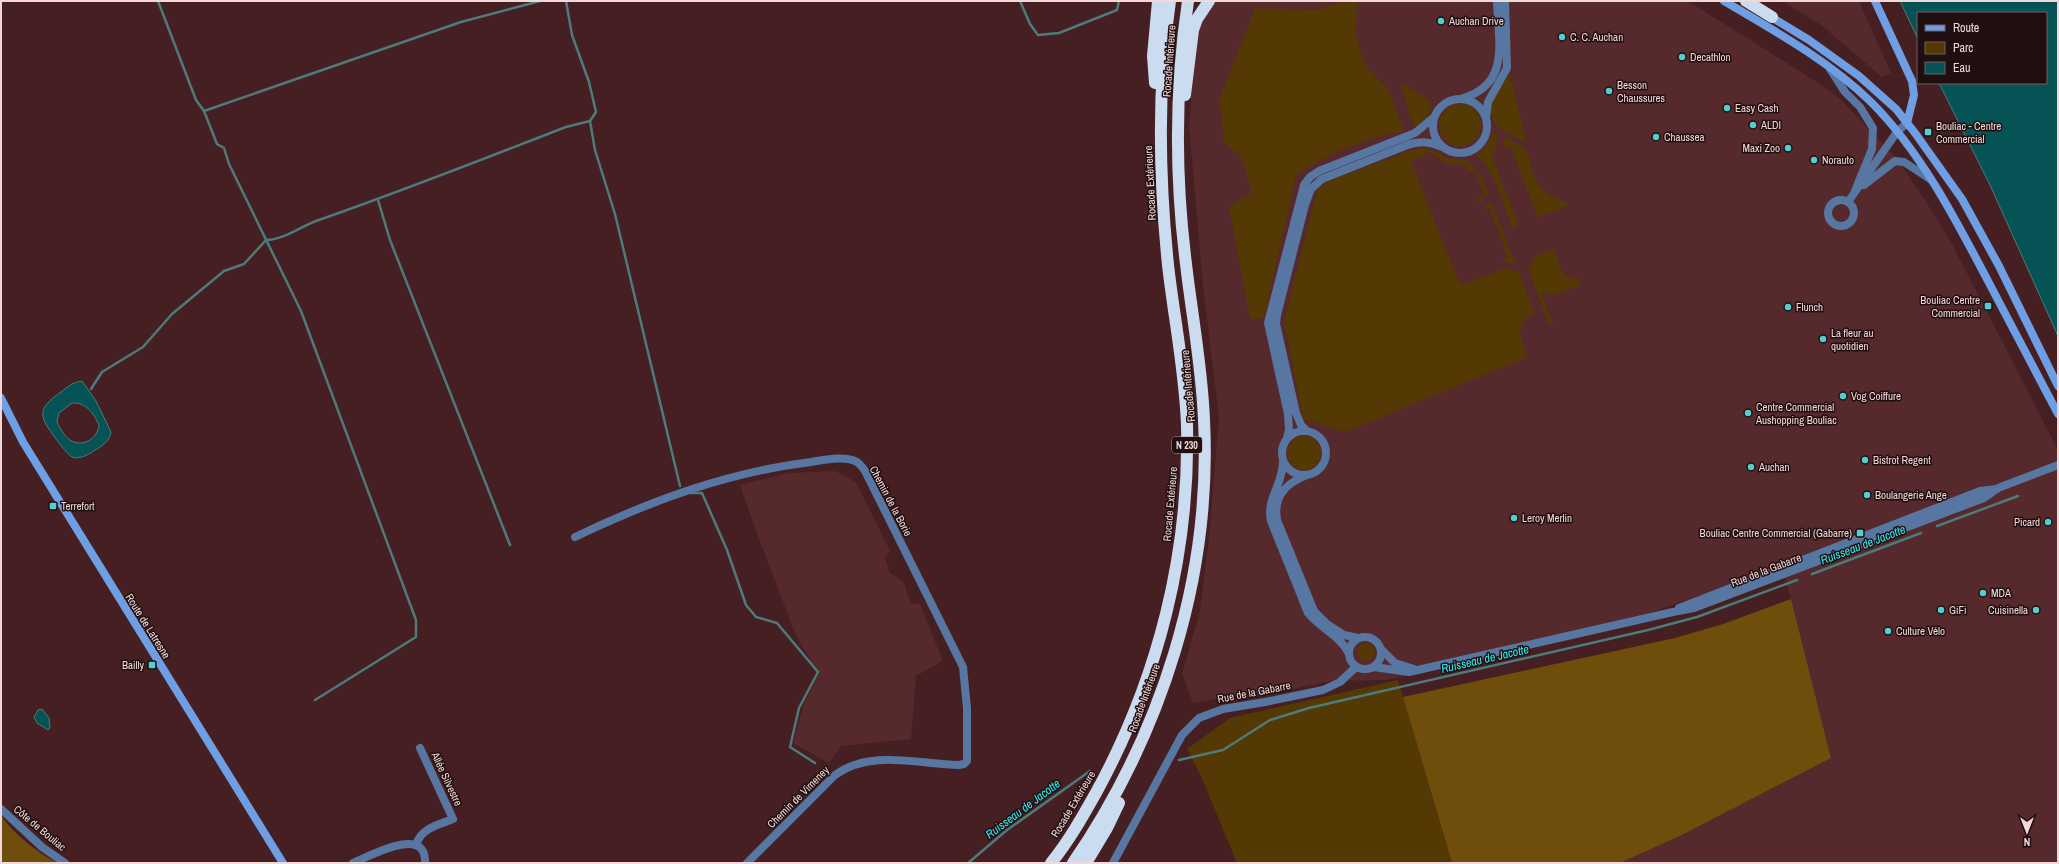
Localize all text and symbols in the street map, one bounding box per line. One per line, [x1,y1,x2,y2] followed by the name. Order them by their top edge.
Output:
[1917,12,2047,84] legend
[1448,14,1504,28] place label: Auchan Drive
[1436,16,1446,26] marker: Auchan Drive
[1953,20,1979,36] text: Route
[1159,24,1179,98] street label: Rocade Intérieure
[1570,30,1623,44] place label: C. C. Auchan
[1557,32,1567,42] marker: C. C. Auchan
[1953,40,1973,56] text: Parc
[1690,50,1731,64] place label: Decathlon
[1677,52,1687,62] marker: Decathlon
[1953,60,1971,76] text: Eau
[1617,78,1666,105] place label: Besson Chaussures
[1604,86,1614,96] marker: Besson Chaussures
[1735,101,1779,115] place label: Easy Cash
[1722,103,1732,113] marker: Easy Cash
[1760,118,1781,132] place label: ALDI
[1936,119,2001,146] place label: Bouliac - Centre Commercial
[1748,120,1758,130] marker: ALDI
[1923,127,1933,137] marker: Bouliac - Centre Commercial
[1664,130,1705,144] place label: Chaussea
[1651,132,1661,142] marker: Chaussea
[1742,141,1780,155] place label: Maxi Zoo
[1783,143,1793,153] marker: Maxi Zoo
[1141,145,1159,221] street label: Rocade Extérieure
[1822,153,1854,167] place label: Norauto
[1809,155,1819,165] marker: Norauto
[1920,293,1980,320] place label: Bouliac Centre Commercial
[1796,300,1823,314] place label: Flunch
[1983,301,1993,311] marker: Bouliac Centre Commercial
[1783,302,1793,312] marker: Flunch
[1831,326,1874,353] place label: La fleur au quotidien
[1818,334,1828,344] marker: La fleur au quotidien
[1178,349,1198,423] street label: Rocade Intérieure
[1851,389,1901,403] place label: Vog Coiffure
[1838,391,1848,401] marker: Vog Coiffure
[1755,400,1837,427] place label: Centre Commercial Aushopping Bouliac
[1743,408,1753,418] marker: Centre Commercial Aushopping Bouliac
[1172,437,1202,453] road number: N 230
[1873,453,1931,467] place label: Bistrot Regent
[1860,455,1870,465] marker: Bistrot Regent
[1758,460,1790,474] place label: Auchan
[1746,462,1756,472] marker: Auchan
[867,463,915,539] street label: Chemin de la Borie
[1160,466,1180,542] street label: Rocade Extérieure
[1875,488,1947,502] place label: Boulangerie Ange
[1862,490,1872,500] marker: Boulangerie Ange
[61,499,95,513] place label: Terrefort
[48,501,58,511] marker: Terrefort
[1522,511,1572,525] place label: Leroy Merlin
[1509,513,1519,523] marker: Leroy Merlin
[2014,515,2040,529] place label: Picard
[2043,517,2053,527] marker: Picard
[1818,521,1908,569] water label: Ruisseau de Jacotte
[1700,526,1852,540] place label: Bouliac Centre Commercial (Gabarre)
[1855,528,1865,538] marker: Bouliac Centre Commercial (Gabarre)
[1729,550,1803,590] street label: Rue de la Gabarre
[1991,586,2012,600] place label: MDA
[1978,588,1988,598] marker: MDA
[122,591,174,661] street label: Route de Latresne
[1949,603,1967,617] place label: GiFi
[1988,603,2028,617] place label: Cuisinella
[1936,605,1946,615] marker: GiFi
[2031,605,2041,615] marker: Cuisinella
[1896,624,1945,638] place label: Culture Vélo
[1883,626,1893,636] marker: Culture Vélo
[1439,641,1531,677] water label: Ruisseau de Jacotte
[122,658,144,672] place label: Bailly
[147,660,157,670] marker: Bailly
[1125,662,1163,734] street label: Rocade Intérieure
[1216,678,1292,706] street label: Rue de la Gabarre
[428,749,466,808] street label: Allée Silvestre
[764,763,832,831] street label: Chemin de Vimeney
[1048,768,1098,840] street label: Rocade Extérieure
[982,775,1064,842] water label: Ruisseau de Jacotte
[11,802,69,854] street label: Côte de Bouliac
[2007,812,2047,852] north arrow
[2024,835,2030,849] text: N

